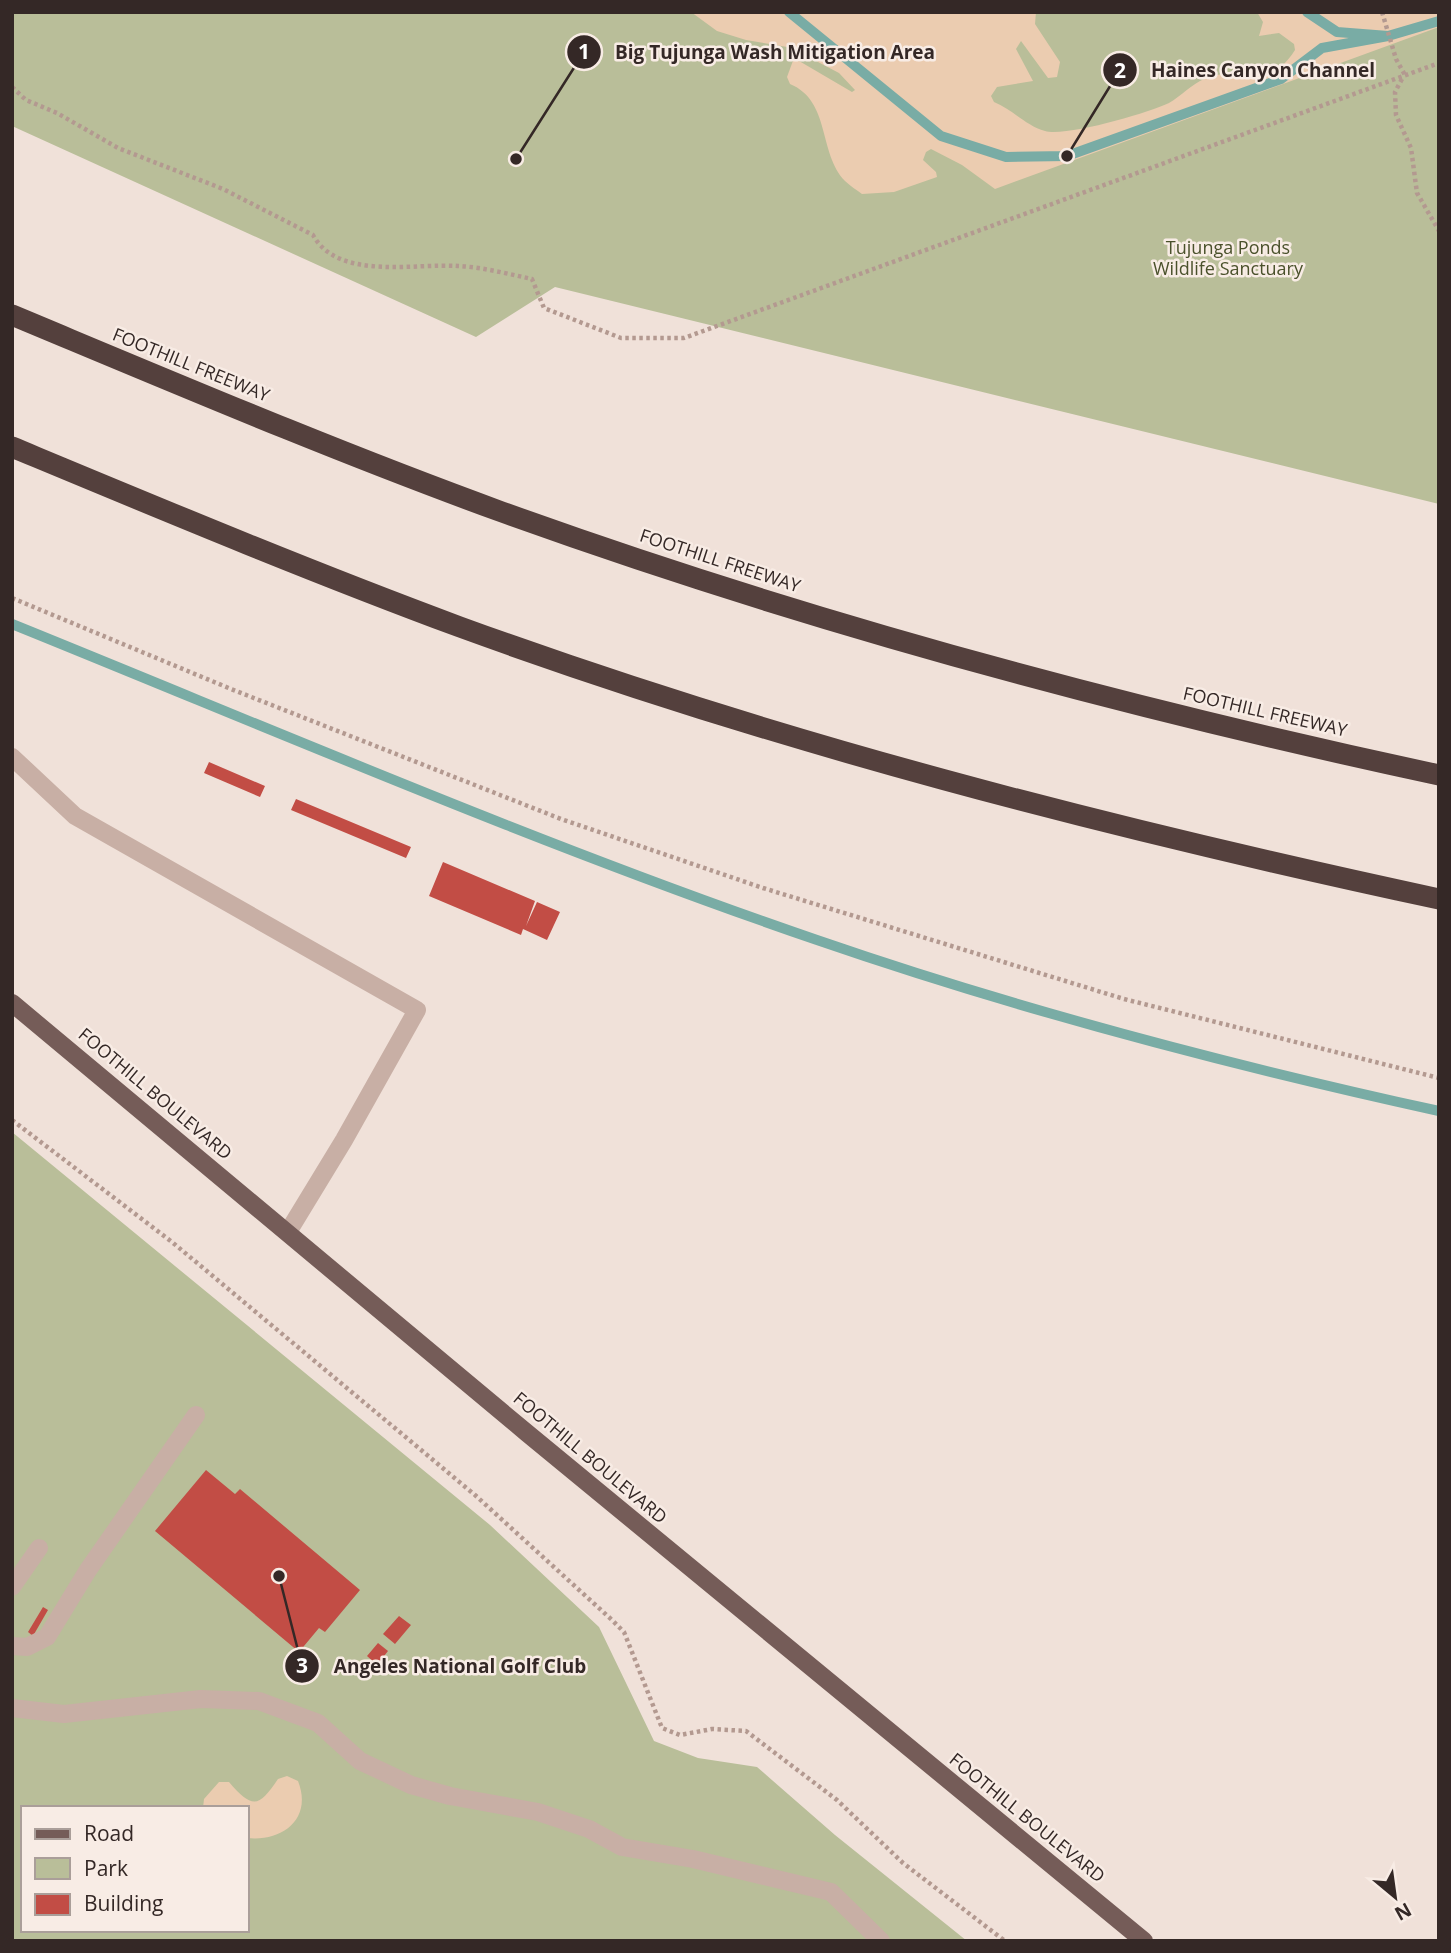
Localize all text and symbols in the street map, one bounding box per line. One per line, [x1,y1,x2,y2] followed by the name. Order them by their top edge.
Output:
[566,32,949,72] callout: Big Tujunga Wash Mitigation Area
[578,37,590,65] text: 1
[615,39,935,65] text: Big Tujunga Wash Mitigation Area
[1102,50,1389,90] callout: Haines Canyon Channel
[1114,56,1126,84] text: 2
[1151,57,1375,83] text: Haines Canyon Channel
[1153,235,1304,280] park label: Tujunga Ponds Wildlife Sanctuary
[109,322,274,407] street label: FOOTHILL FREEWAY
[637,523,805,598] street label: FOOTHILL FREEWAY
[1181,680,1350,742] street label: FOOTHILL FREEWAY
[74,1022,237,1165] street label: FOOTHILL BOULEVARD
[509,1386,672,1529] street label: FOOTHILL BOULEVARD
[284,1646,600,1686] callout: Angeles National Golf Club
[296,1651,308,1679] text: 3
[334,1653,586,1679] text: Angeles National Golf Club
[945,1747,1110,1887] street label: FOOTHILL BOULEVARD
[21,1806,248,1932] legend
[84,1819,134,1847] text: Road
[84,1854,128,1882] text: Park
[1360,1862,1430,1932] north arrow
[84,1889,163,1917] text: Building
[1390,1897,1416,1927] text: N

